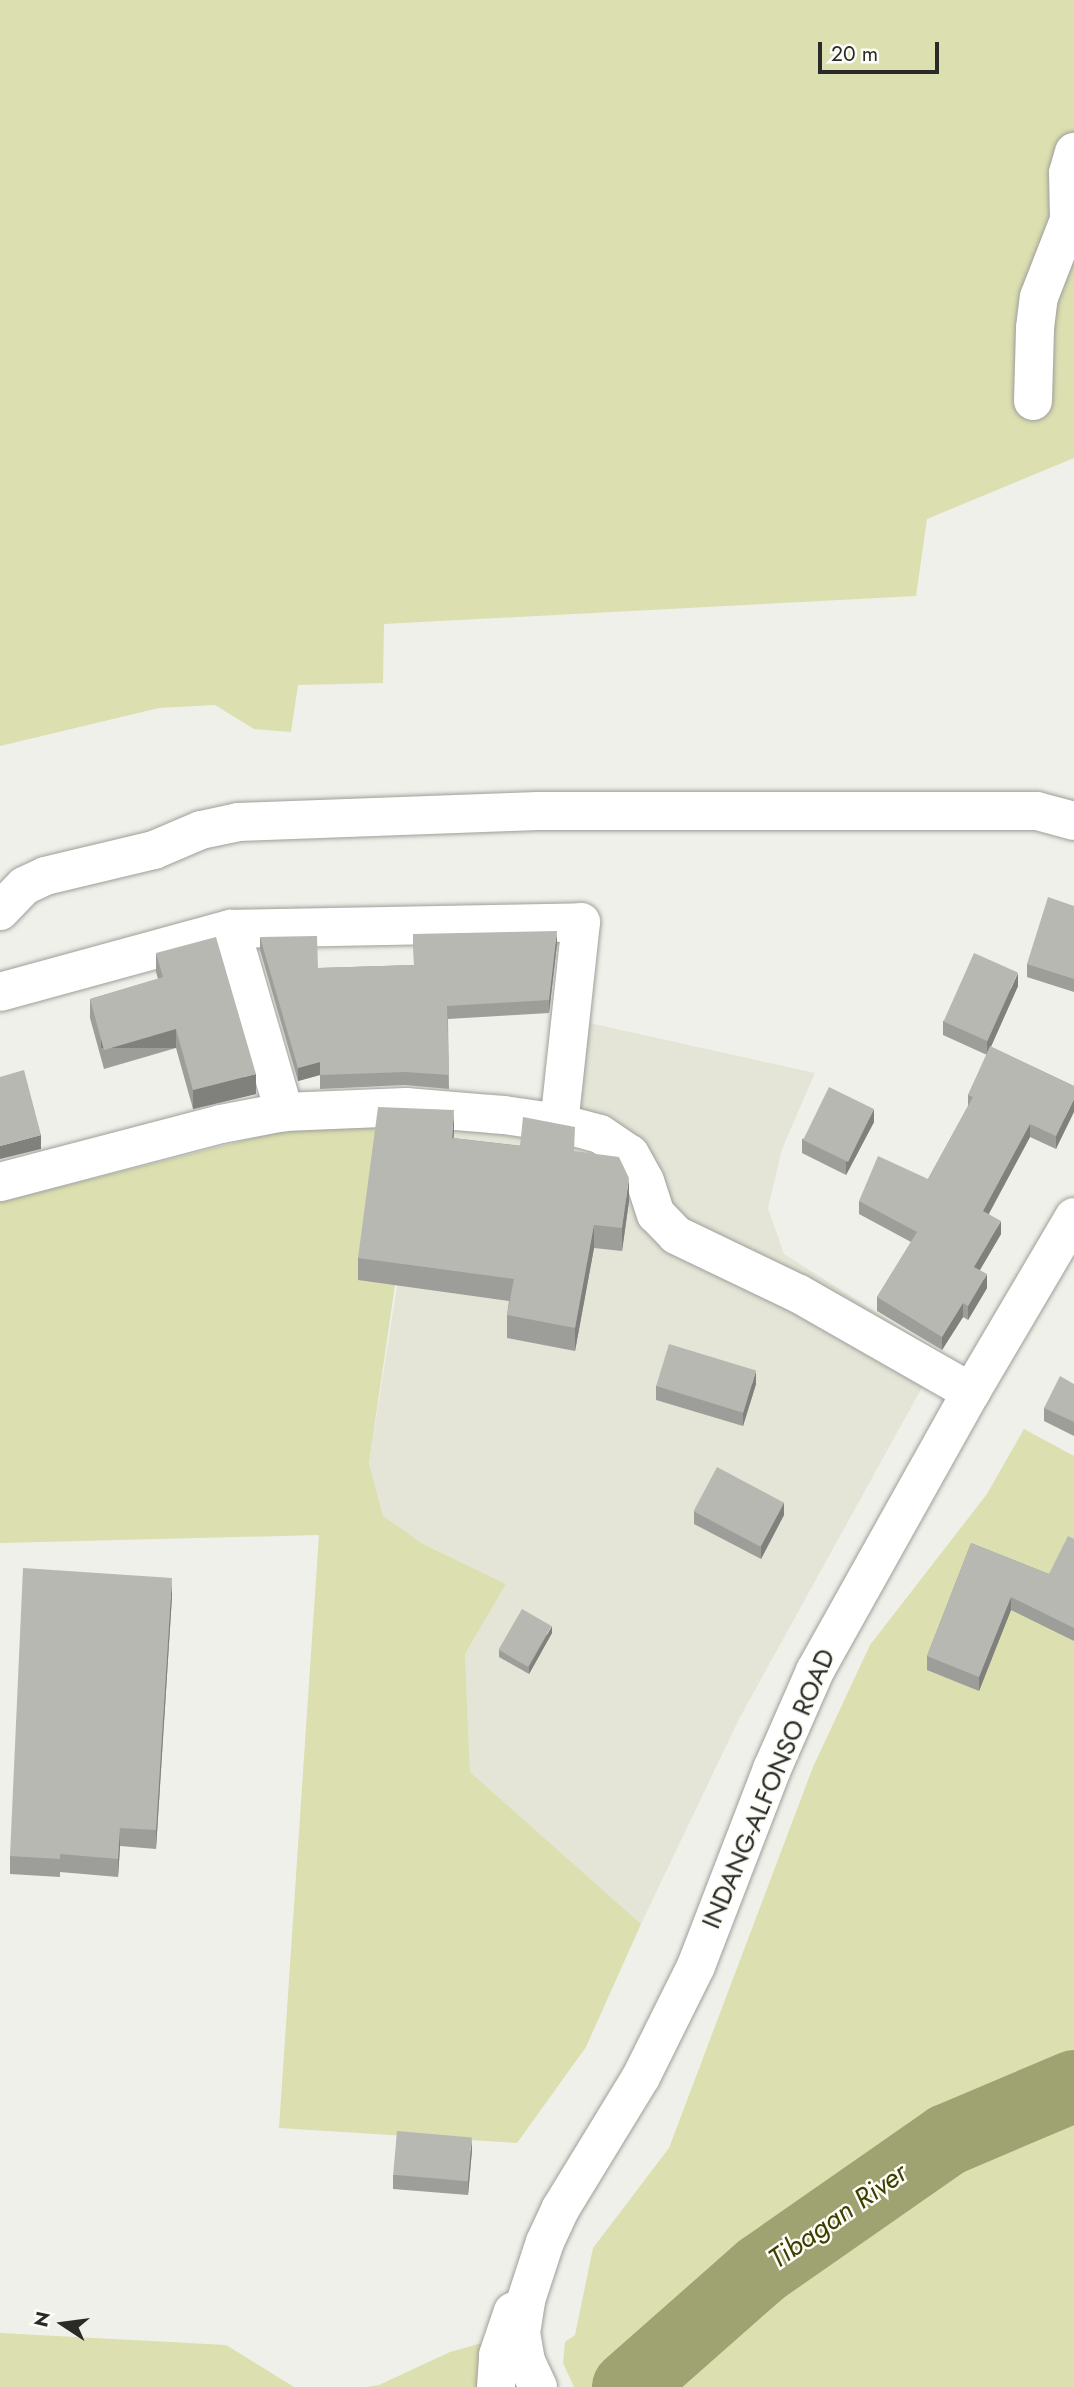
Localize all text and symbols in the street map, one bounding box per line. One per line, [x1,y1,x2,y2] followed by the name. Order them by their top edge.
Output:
[822,28,943,72] scale bar
[831,39,878,69] text: 20 m
[696,1645,842,1933] street label: INDANG-ALFONSO ROAD
[762,2156,914,2276] water label: Tibagan River
[28,2289,98,2359] north arrow
[27,2309,57,2330] text: N

